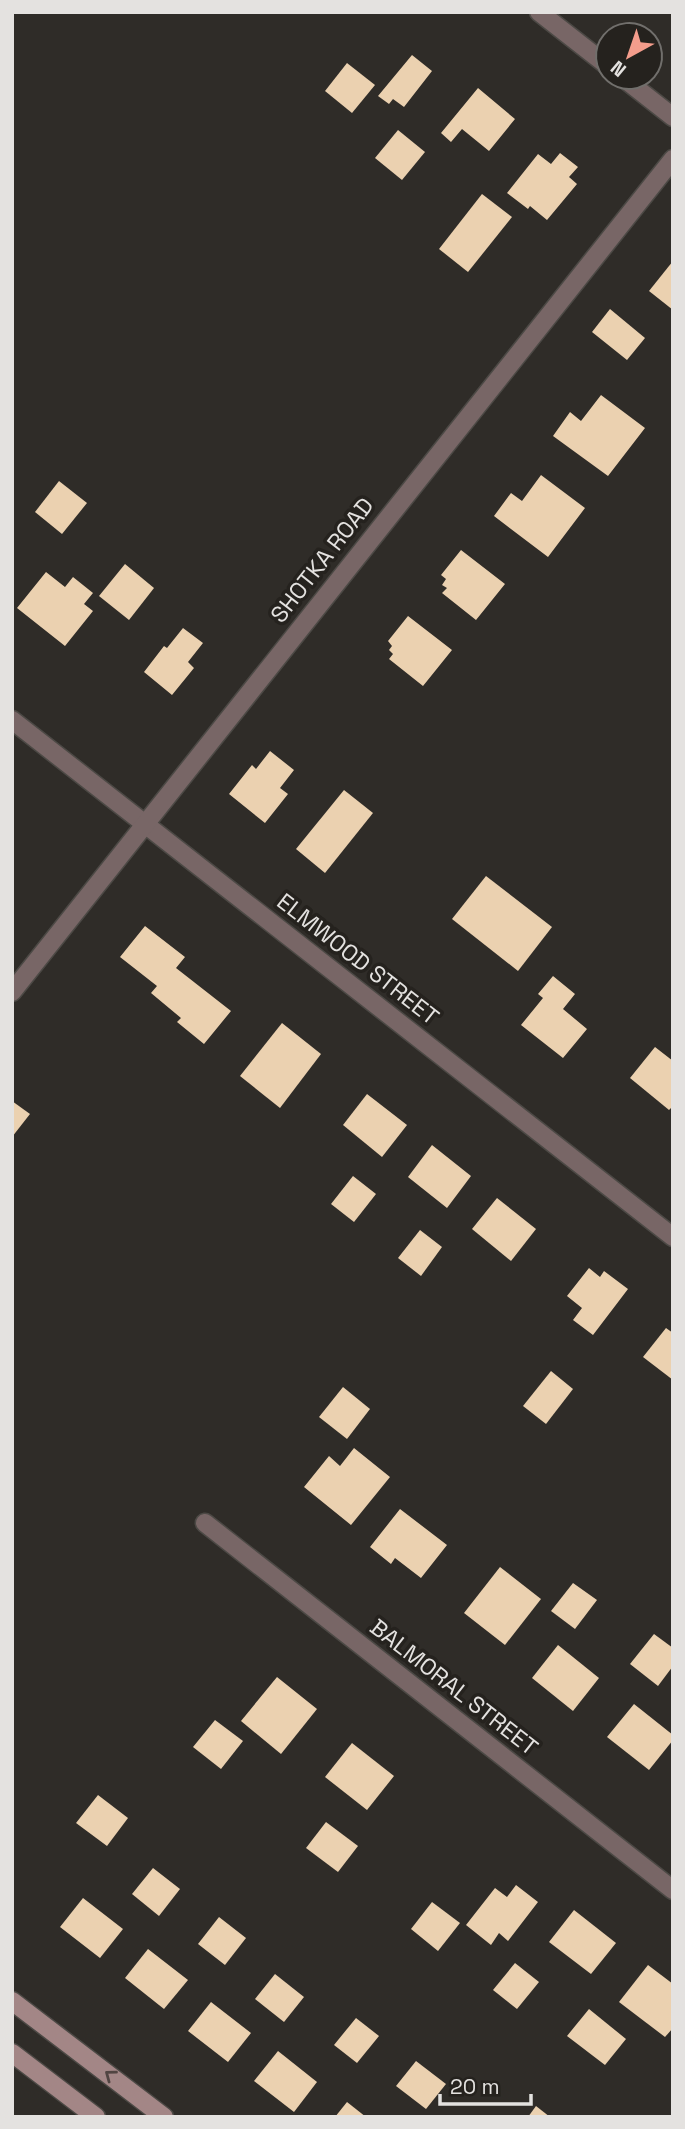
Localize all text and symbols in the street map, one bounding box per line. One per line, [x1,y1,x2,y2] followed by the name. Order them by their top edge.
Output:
[594,21,664,91] north arrow
[605,55,631,82] text: N
[264,491,380,629] street label: SHOTKA ROAD
[271,886,445,1032] street label: ELMWOOD STREET
[364,1612,544,1762] street label: BALMORAL STREET
[440,2062,531,2106] scale bar
[105,2071,117,2084] one-way arrow
[450,2073,500,2100] text: 20 m

